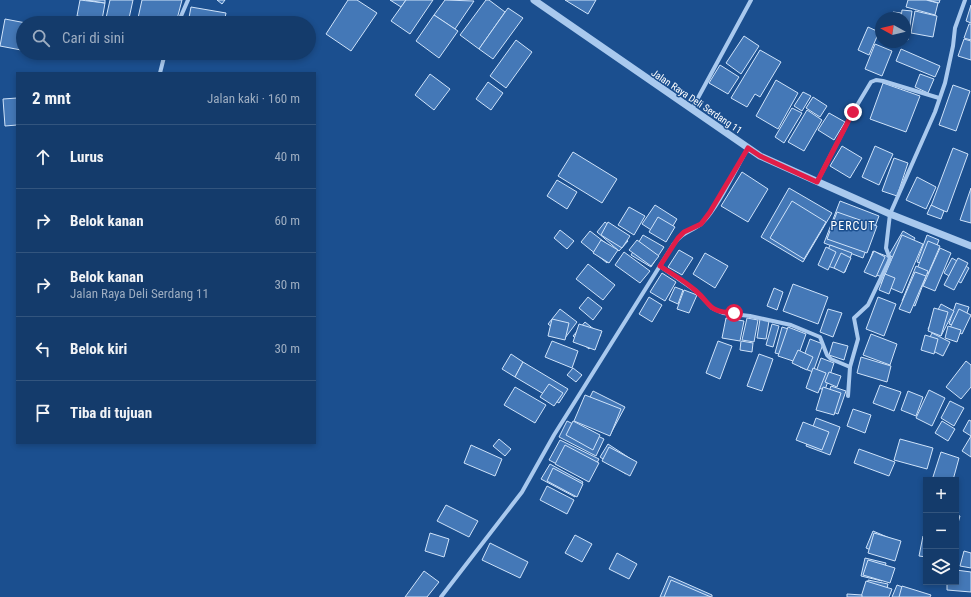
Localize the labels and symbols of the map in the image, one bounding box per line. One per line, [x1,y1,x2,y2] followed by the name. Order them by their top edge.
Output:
[875,12,911,48] north arrow
[649,67,744,136] street label: Jalan Raya Deli Serdang 11
[844,103,862,121] route end
[831,219,875,233] district label: PERCUT
[725,304,743,322] route start

